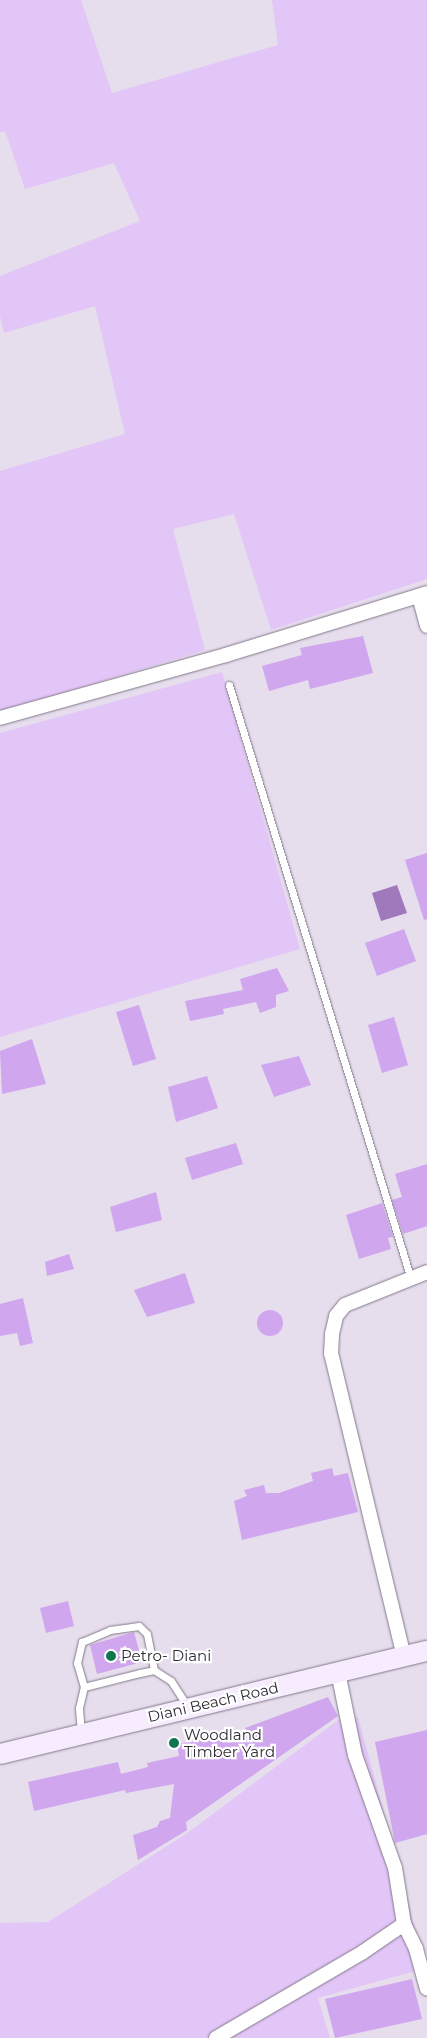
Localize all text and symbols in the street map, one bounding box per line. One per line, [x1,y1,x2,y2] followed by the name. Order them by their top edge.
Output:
[121,1647,211,1665] place label: Petro- Diani
[105,1650,117,1662] marker: Petro- Diani
[146,1678,280,1726] street label: Diani Beach Road
[184,1725,275,1760] place label: Woodland Timber Yard
[168,1737,180,1749] marker: Woodland Timber Yard

